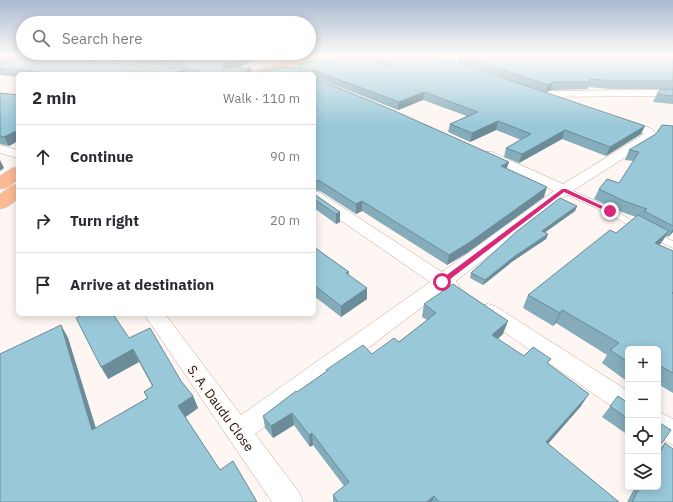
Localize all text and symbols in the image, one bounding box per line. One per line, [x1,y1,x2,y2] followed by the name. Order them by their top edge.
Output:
[16,16,316,60] search box
[30,27,52,49] icon: search
[62,29,142,48] text: Search here
[32,87,76,109] text: 2 min
[223,90,300,107] text: Walk · 110 m
[32,146,54,168] icon: ahead
[70,147,134,166] text: Continue
[270,148,300,165] text: 90 m
[601,202,619,220] route end
[32,210,54,232] icon: right
[70,211,139,230] text: Turn right
[270,212,300,229] text: 20 m
[433,273,451,291] route start
[32,274,54,296] icon: arrive
[70,275,214,294] text: Arrive at destination
[625,346,661,490] map controls
[625,346,661,382] button: +
[184,362,258,455] street label: S. A. Daudu Close
[625,382,661,418] button: −
[625,418,661,454] button: locate
[625,454,661,490] button: layers

